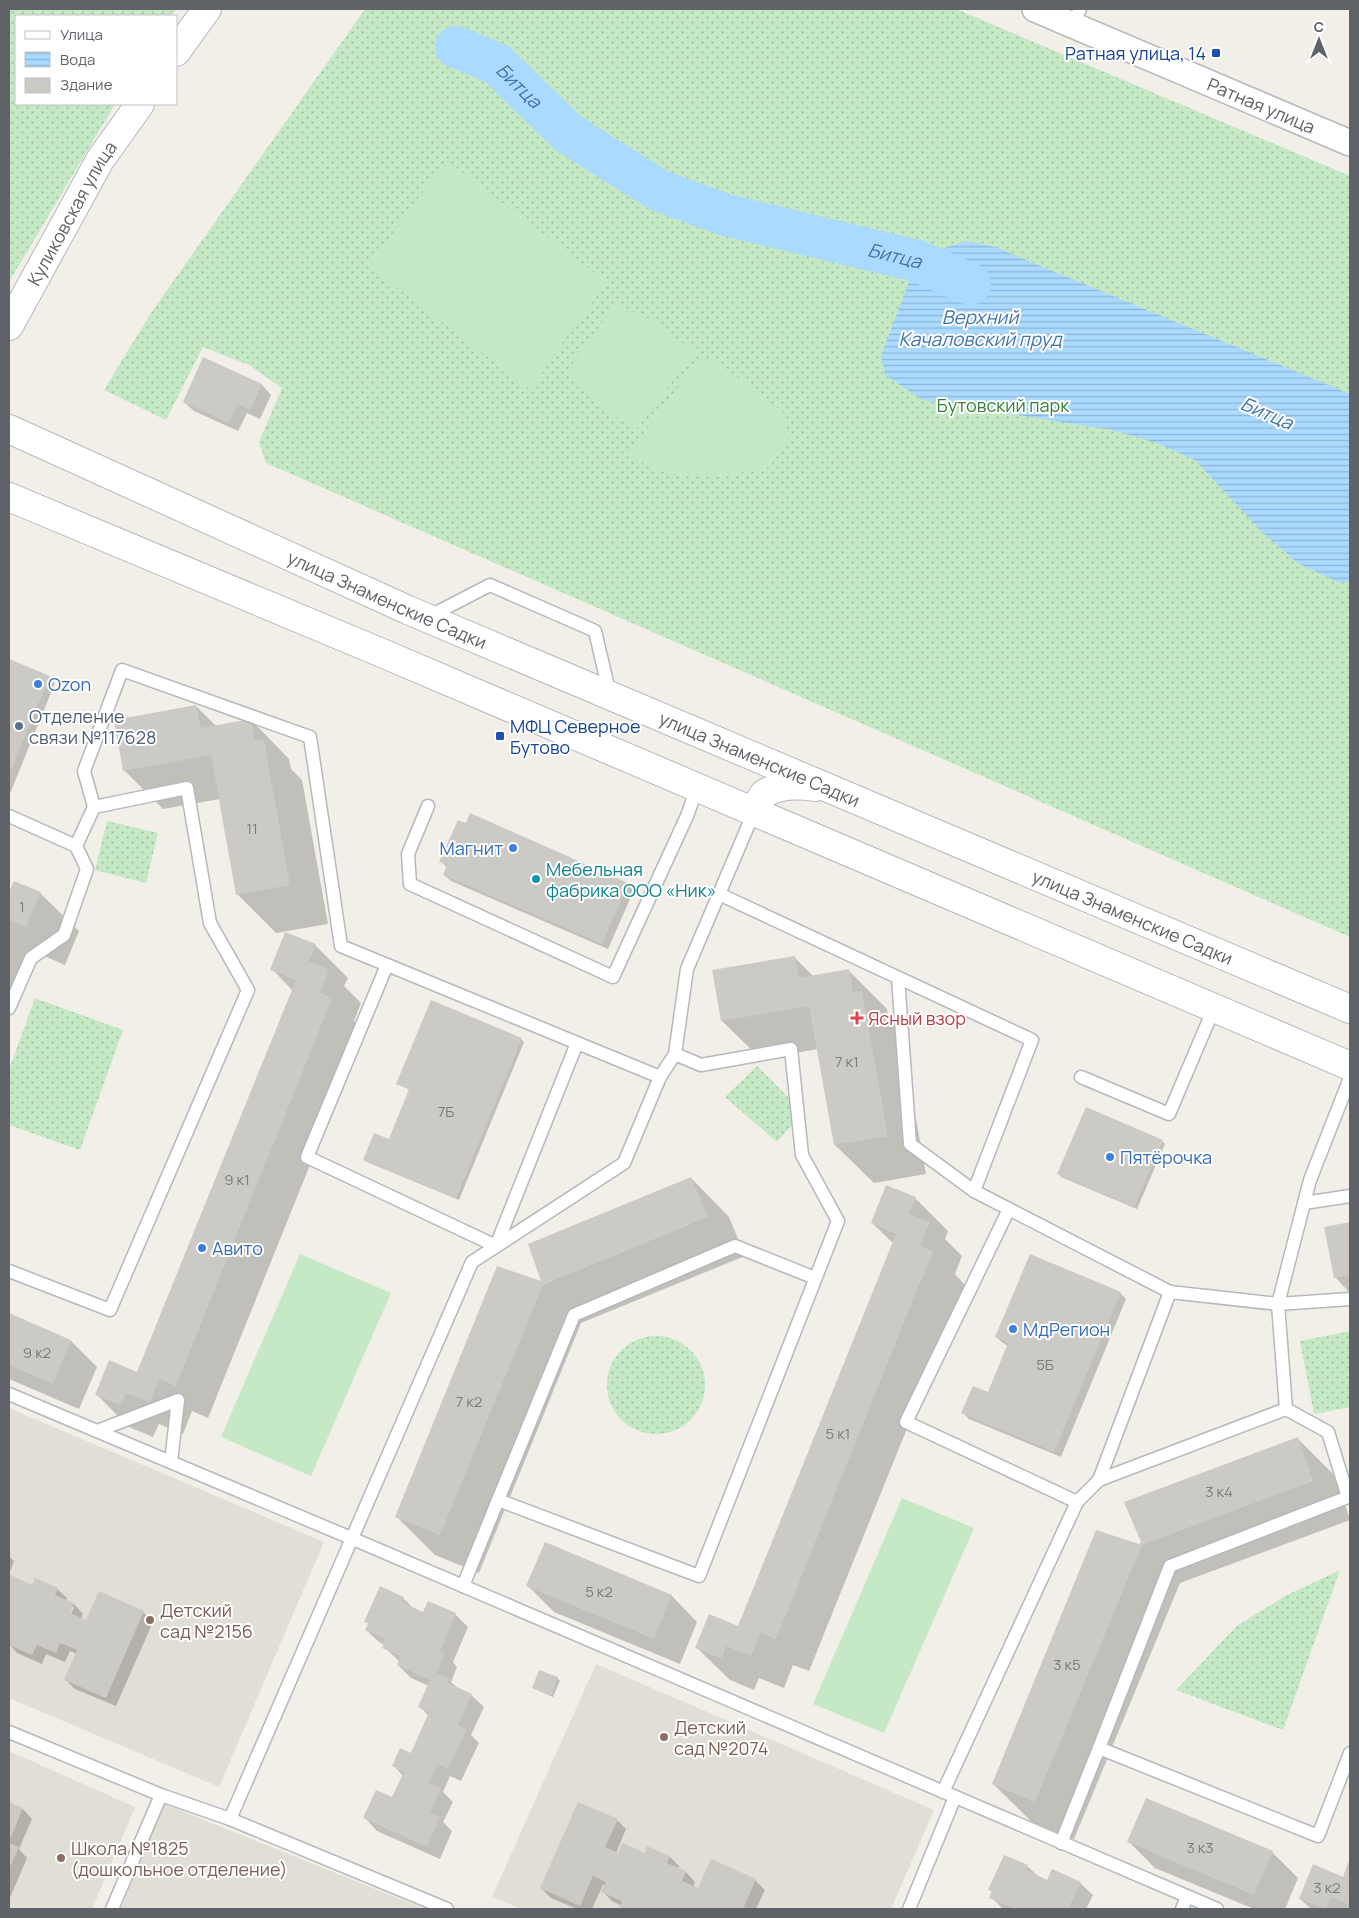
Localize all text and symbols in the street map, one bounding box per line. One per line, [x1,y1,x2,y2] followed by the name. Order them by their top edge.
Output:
[15,15,178,105] legend
[1294,15,1344,65] north arrow
[1314,17,1324,36] text: С
[60,24,103,45] text: Улица
[1065,41,1206,65] place label: Ратная улица, 14
[1210,47,1222,59] marker: Ратная улица, 14
[60,49,95,70] text: Вода
[490,57,548,115] water label: Битца
[1204,72,1319,139] street label: Ратная улица
[60,74,113,95] text: Здание
[22,136,122,290] street label: Куликовская улица
[865,237,926,275] water label: Битца
[898,304,1063,352] water label: Верхний Качаловский пруд
[1237,390,1298,436] water label: Битца
[937,393,1070,417] park label: Бутовский парк
[284,545,491,654] street label: улица Знаменские Садки
[48,672,91,696] place label: Ozon
[32,678,44,690] marker: Ozon
[29,704,156,749] place label: Отделение связи №117628
[656,706,864,812] street label: улица Знаменские Садки
[510,714,640,759] place label: МФЦ Северное Бутово
[13,720,25,732] marker: Отделение связи №117628
[494,730,506,742] marker: МФЦ Северное Бутово
[246,818,258,839] house number: 11
[440,836,503,860] place label: Магнит
[507,842,519,854] marker: Магнит
[546,857,716,902] place label: Мебельная фабрика ООО «Ник»
[1029,864,1237,970] street label: улица Знаменские Садки
[530,873,542,885] marker: Мебельная фабрика ООО «Ник»
[19,896,25,917] house number: 1
[868,1006,966,1030] place label: Ясный взор
[850,1011,864,1025] marker: Ясный взор
[835,1051,859,1072] house number: 7 к1
[438,1101,454,1122] house number: 7Б
[1120,1145,1212,1169] place label: Пятёрочка
[1104,1151,1116,1163] marker: Пятёрочка
[224,1169,250,1190] house number: 9 к1
[212,1236,263,1260] place label: Авито
[196,1242,208,1254] marker: Авито
[1023,1317,1110,1341] place label: МдРегион
[1007,1323,1019,1335] marker: МдРегион
[23,1342,51,1363] house number: 9 к2
[1036,1354,1054,1375] house number: 5Б
[456,1391,482,1412] house number: 7 к2
[826,1423,850,1444] house number: 5 к1
[1205,1481,1233,1502] house number: 3 к4
[585,1581,613,1602] house number: 5 к2
[160,1598,253,1643] place label: Детский сад №2156
[144,1614,156,1626] marker: Детский сад №2156
[1053,1654,1081,1675] house number: 3 к5
[674,1715,768,1760] place label: Детский сад №2074
[658,1731,670,1743] marker: Детский сад №2074
[71,1836,287,1881] place label: Школа №1825 (дошкольное отделение)
[1186,1837,1214,1858] house number: 3 к3
[55,1852,67,1864] marker: Школа №1825 (дошкольное отделение)
[1313,1877,1341,1898] house number: 3 к2

